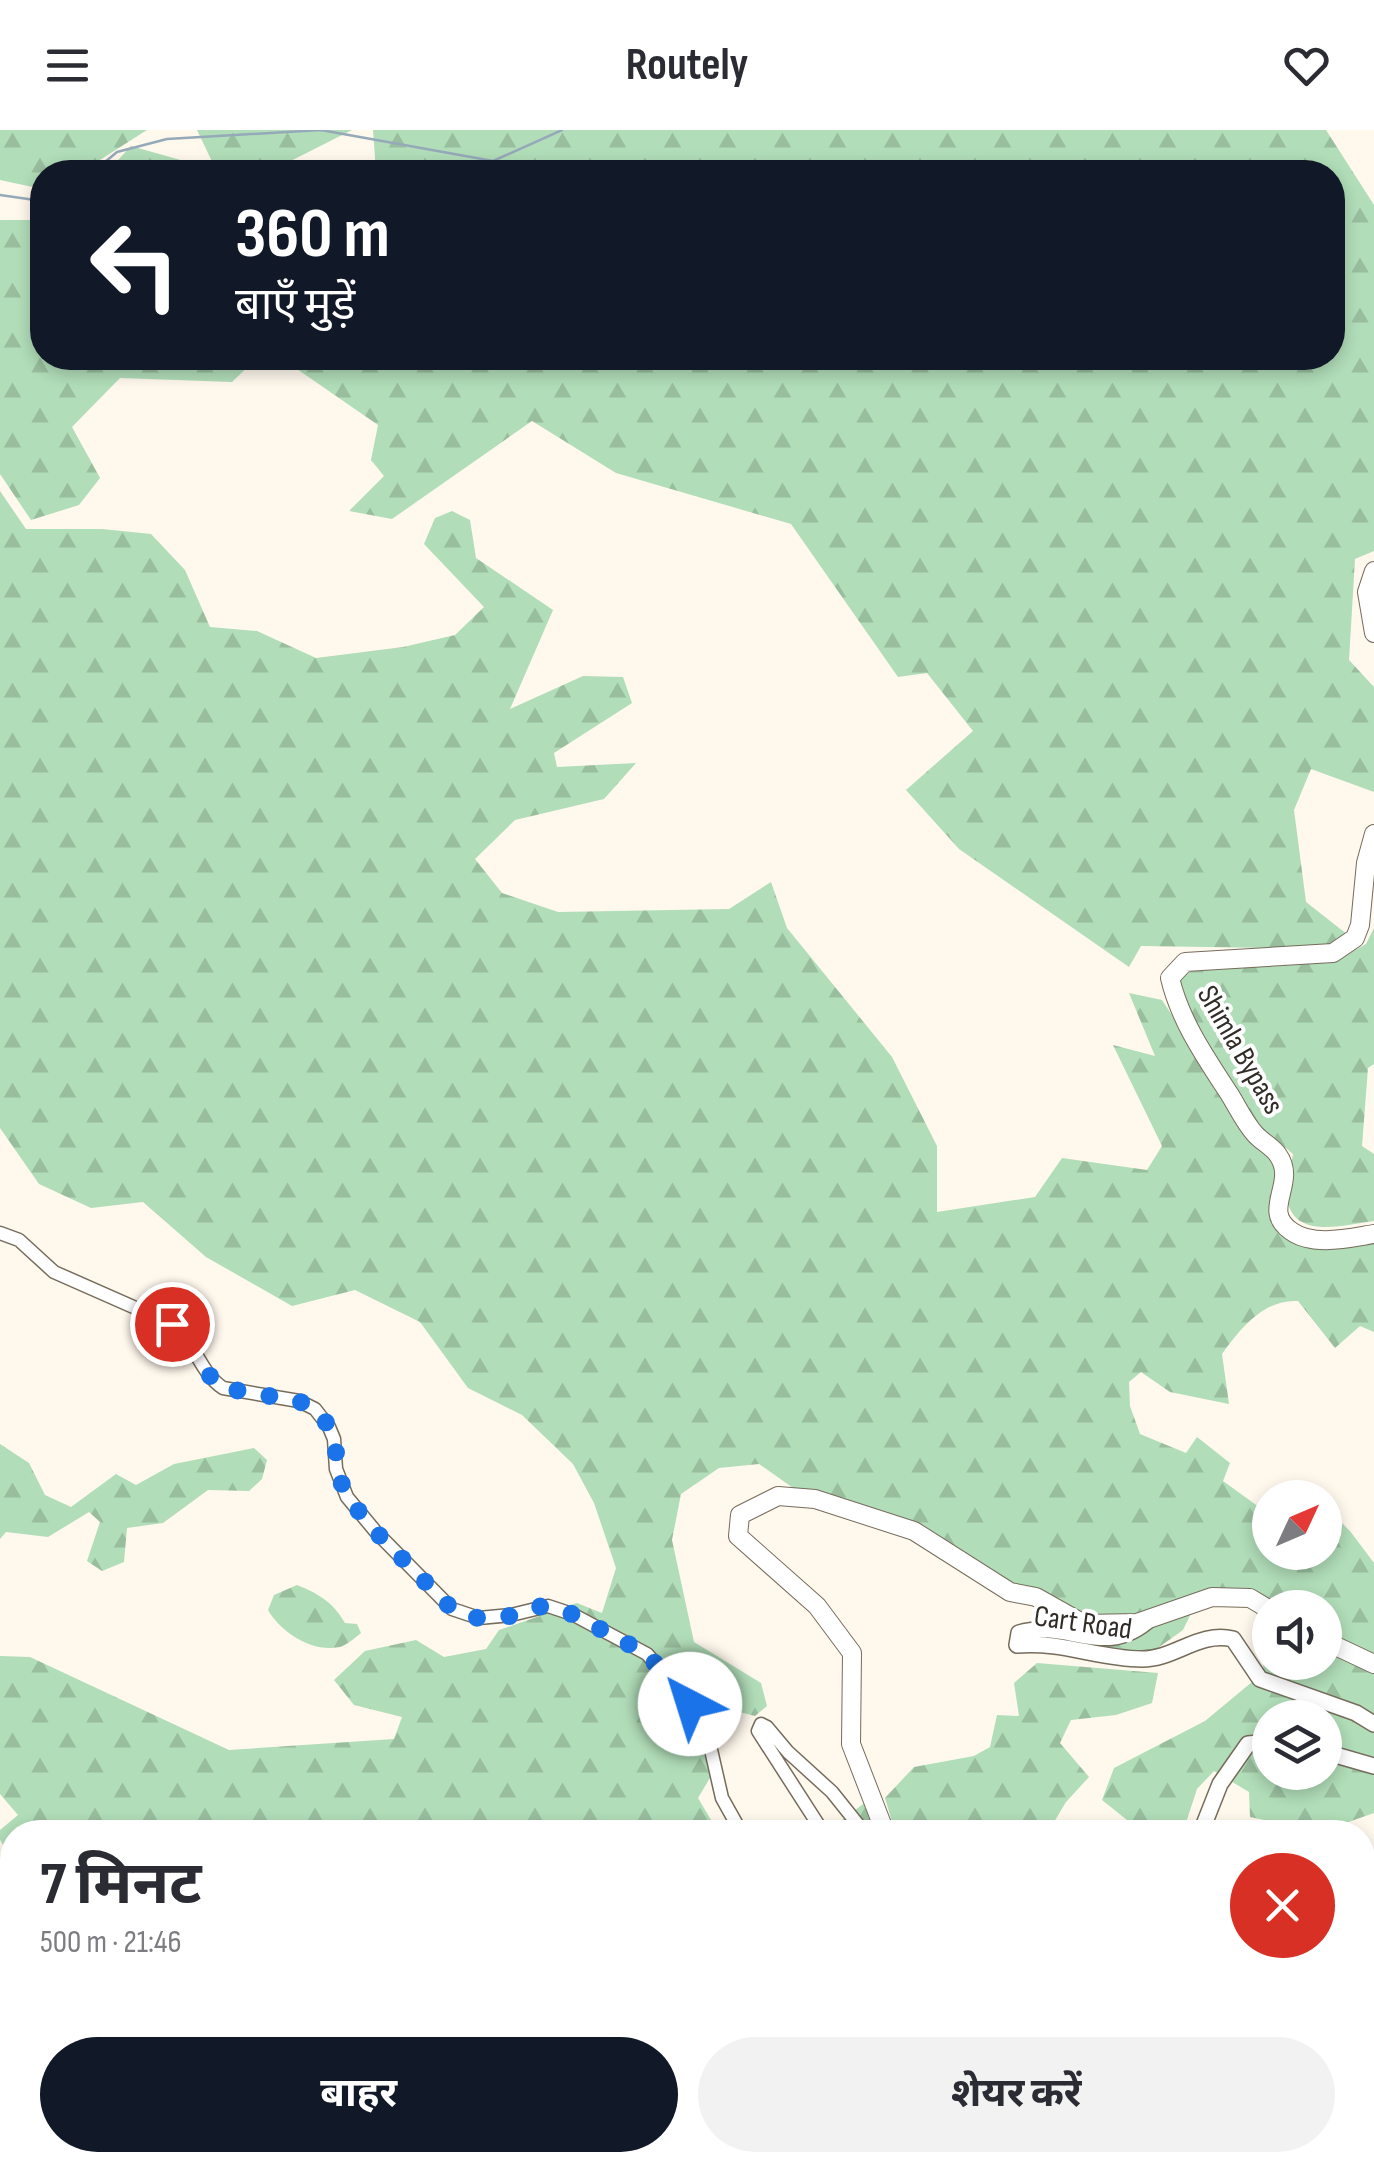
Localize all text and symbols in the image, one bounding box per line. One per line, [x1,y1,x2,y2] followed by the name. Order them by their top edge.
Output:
[40,38,95,93] icon: menu
[626,38,748,93] text: Routely
[1279,38,1334,93] icon: heart
[235,193,390,277] text: 360 m
[70,200,200,330] icon: left
[235,278,355,333] text: बाएँ मुड़ें
[1189,979,1291,1121] street label: Shimla Bypass
[130,1282,215,1367] pin
[145,1297,200,1352] icon: arrive
[1252,1480,1342,1570] north arrow
[1252,1480,1342,1790] map controls
[1252,1590,1342,1680] button: sound
[1032,1598,1134,1648] street label: Cart Road
[638,1652,742,1756] position arrow
[1252,1700,1342,1790] button: layers
[40,1849,201,1921] text: 7 मिनट
[1230,1853,1335,1958] button: close
[40,1923,181,1962] text: 500 m · 21:46
[40,2037,678,2152] button: बाहर
[698,2037,1335,2152] button: शेयर करें

